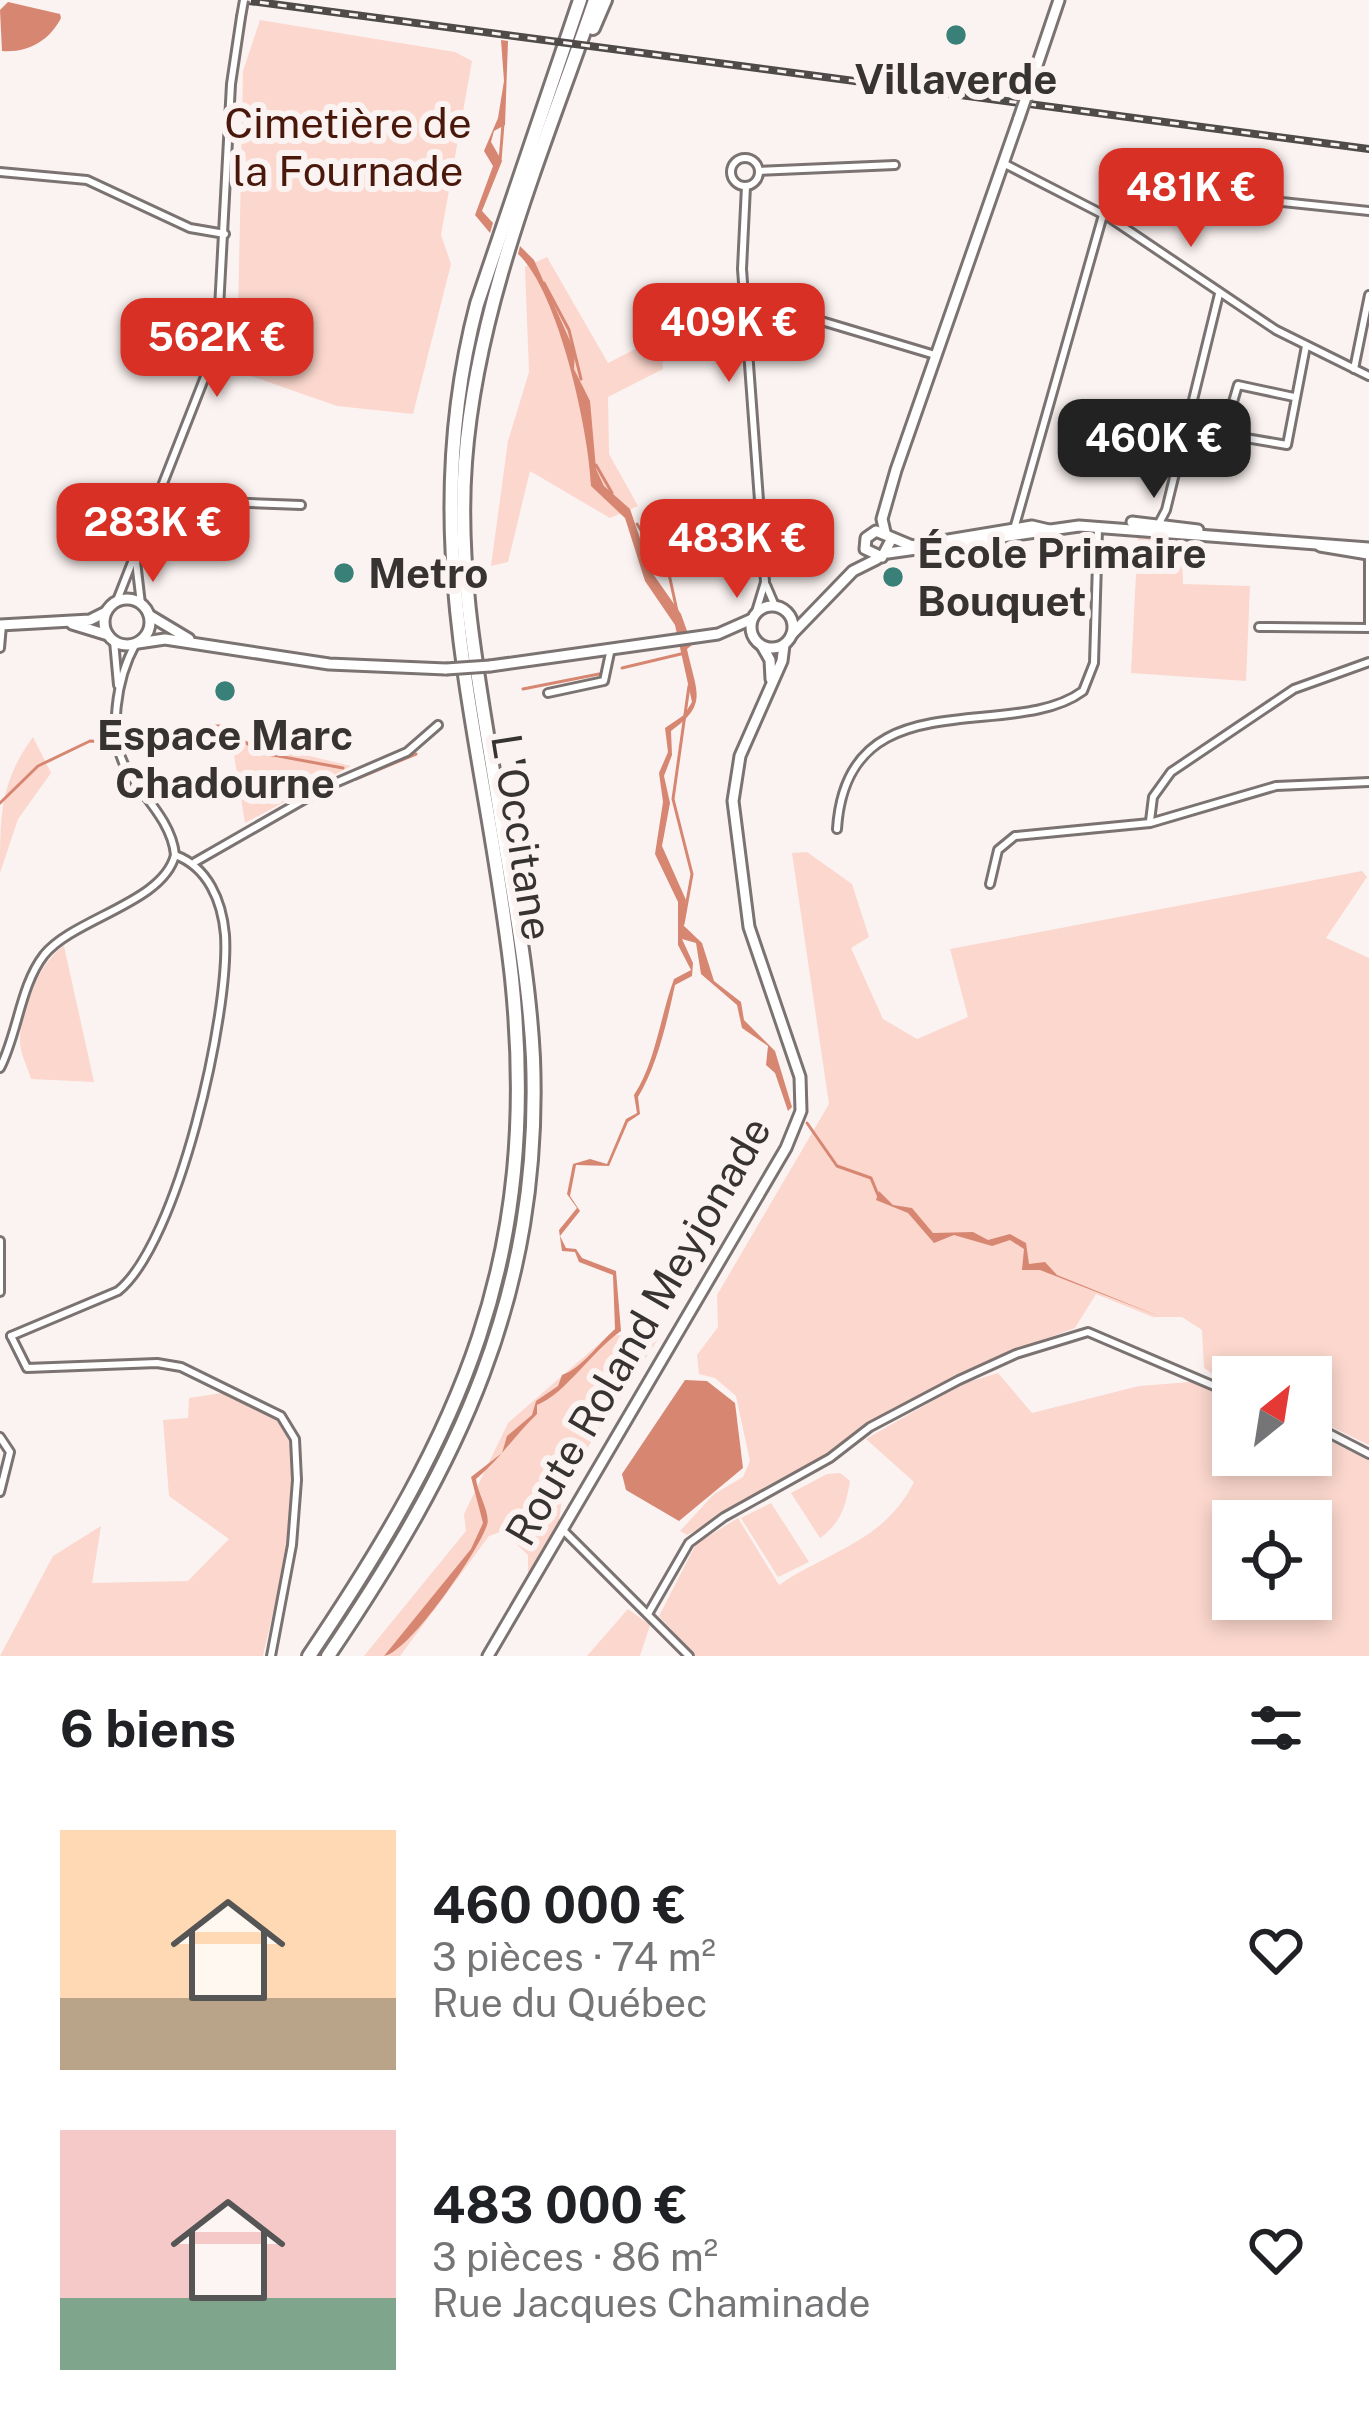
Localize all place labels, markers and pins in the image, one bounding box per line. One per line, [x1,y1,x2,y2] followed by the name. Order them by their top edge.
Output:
[943,22,969,48] marker: Villaverde
[854,54,1058,103] place label: Villaverde
[1093,148,1289,250] pin: 481K €
[631,283,827,385] pin: 409K €
[119,298,315,400] pin: 562K €
[1056,399,1252,501] pin: 460K €
[55,483,251,585] pin: 283K €
[639,499,835,601] pin: 483K €
[917,528,1207,625] place label: École Primaire Bouquet
[368,548,488,597] place label: Metro
[331,560,357,586] marker: Metro
[880,564,906,590] marker: École Primaire Bouquet
[212,678,238,704] marker: Espace Marc Chadourne
[97,710,353,807] place label: Espace Marc Chadourne

